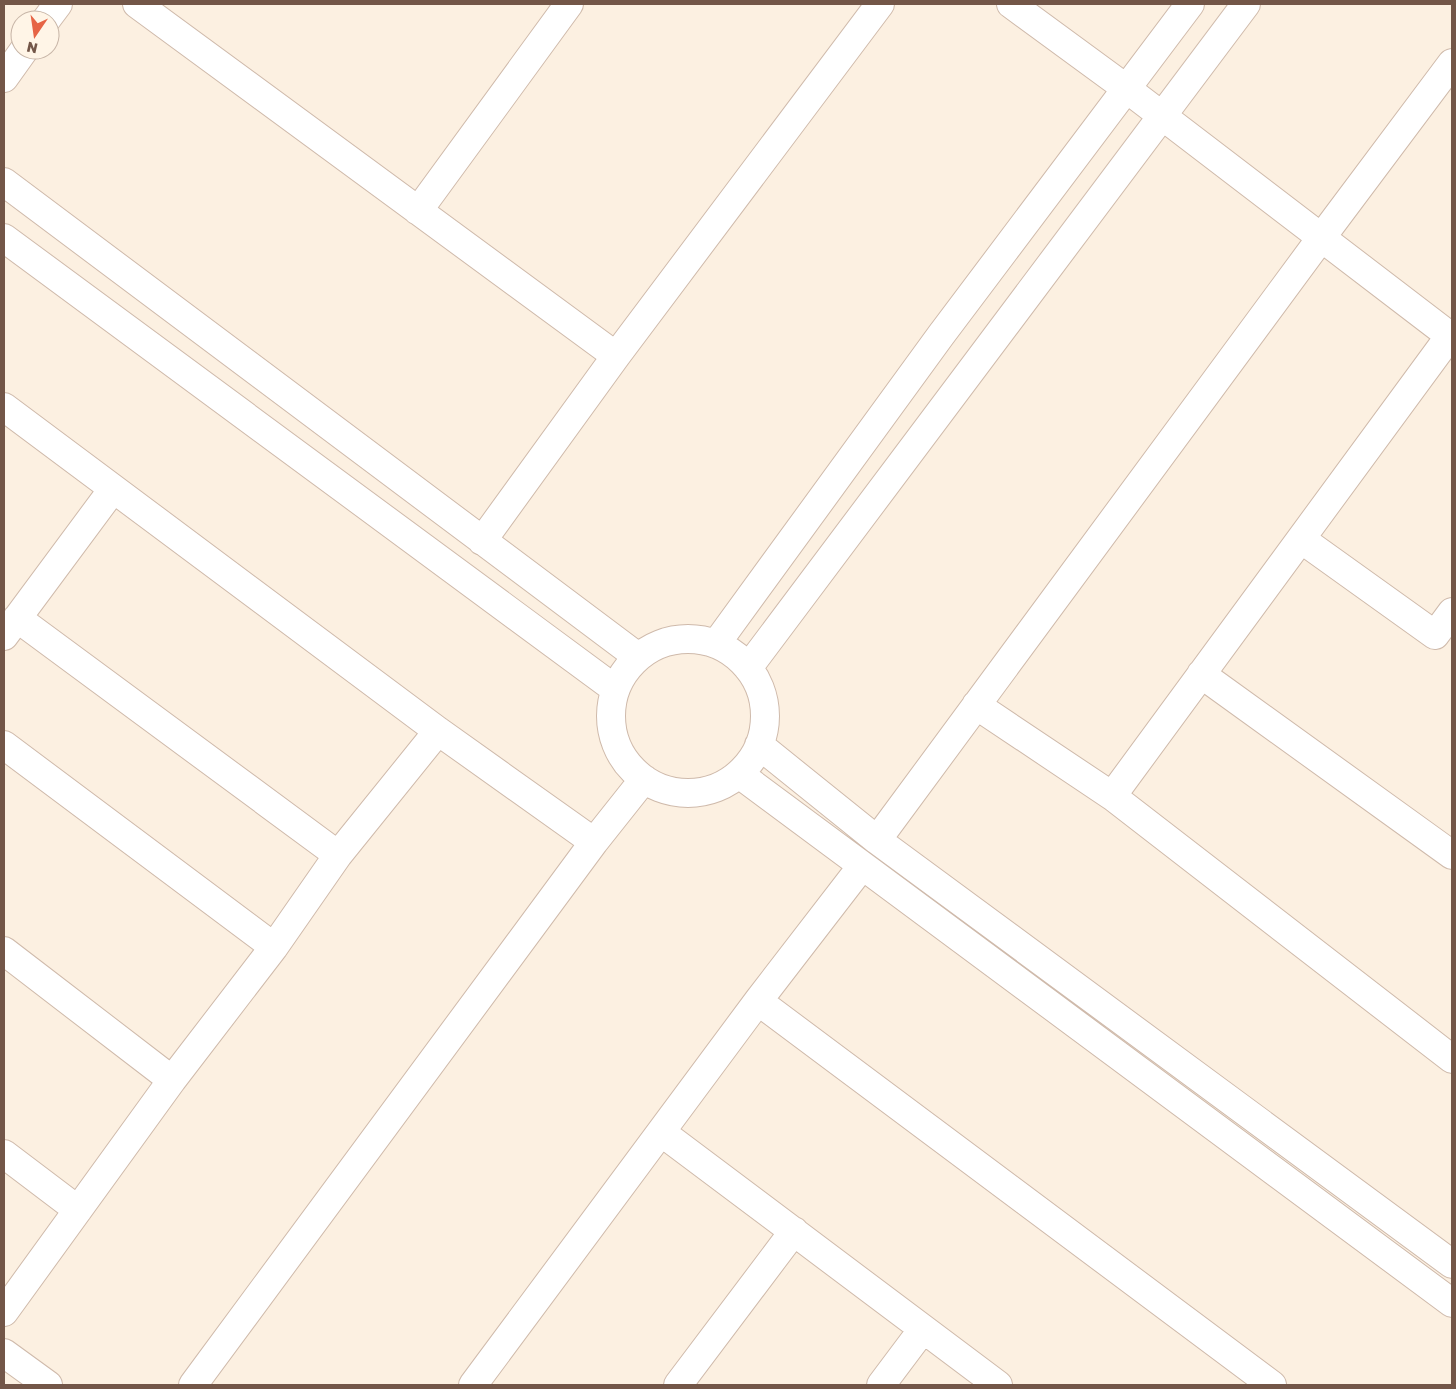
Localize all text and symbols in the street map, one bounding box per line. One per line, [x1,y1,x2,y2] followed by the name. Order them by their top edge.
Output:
[10,10,60,60] north arrow
[25,39,39,58] text: N

